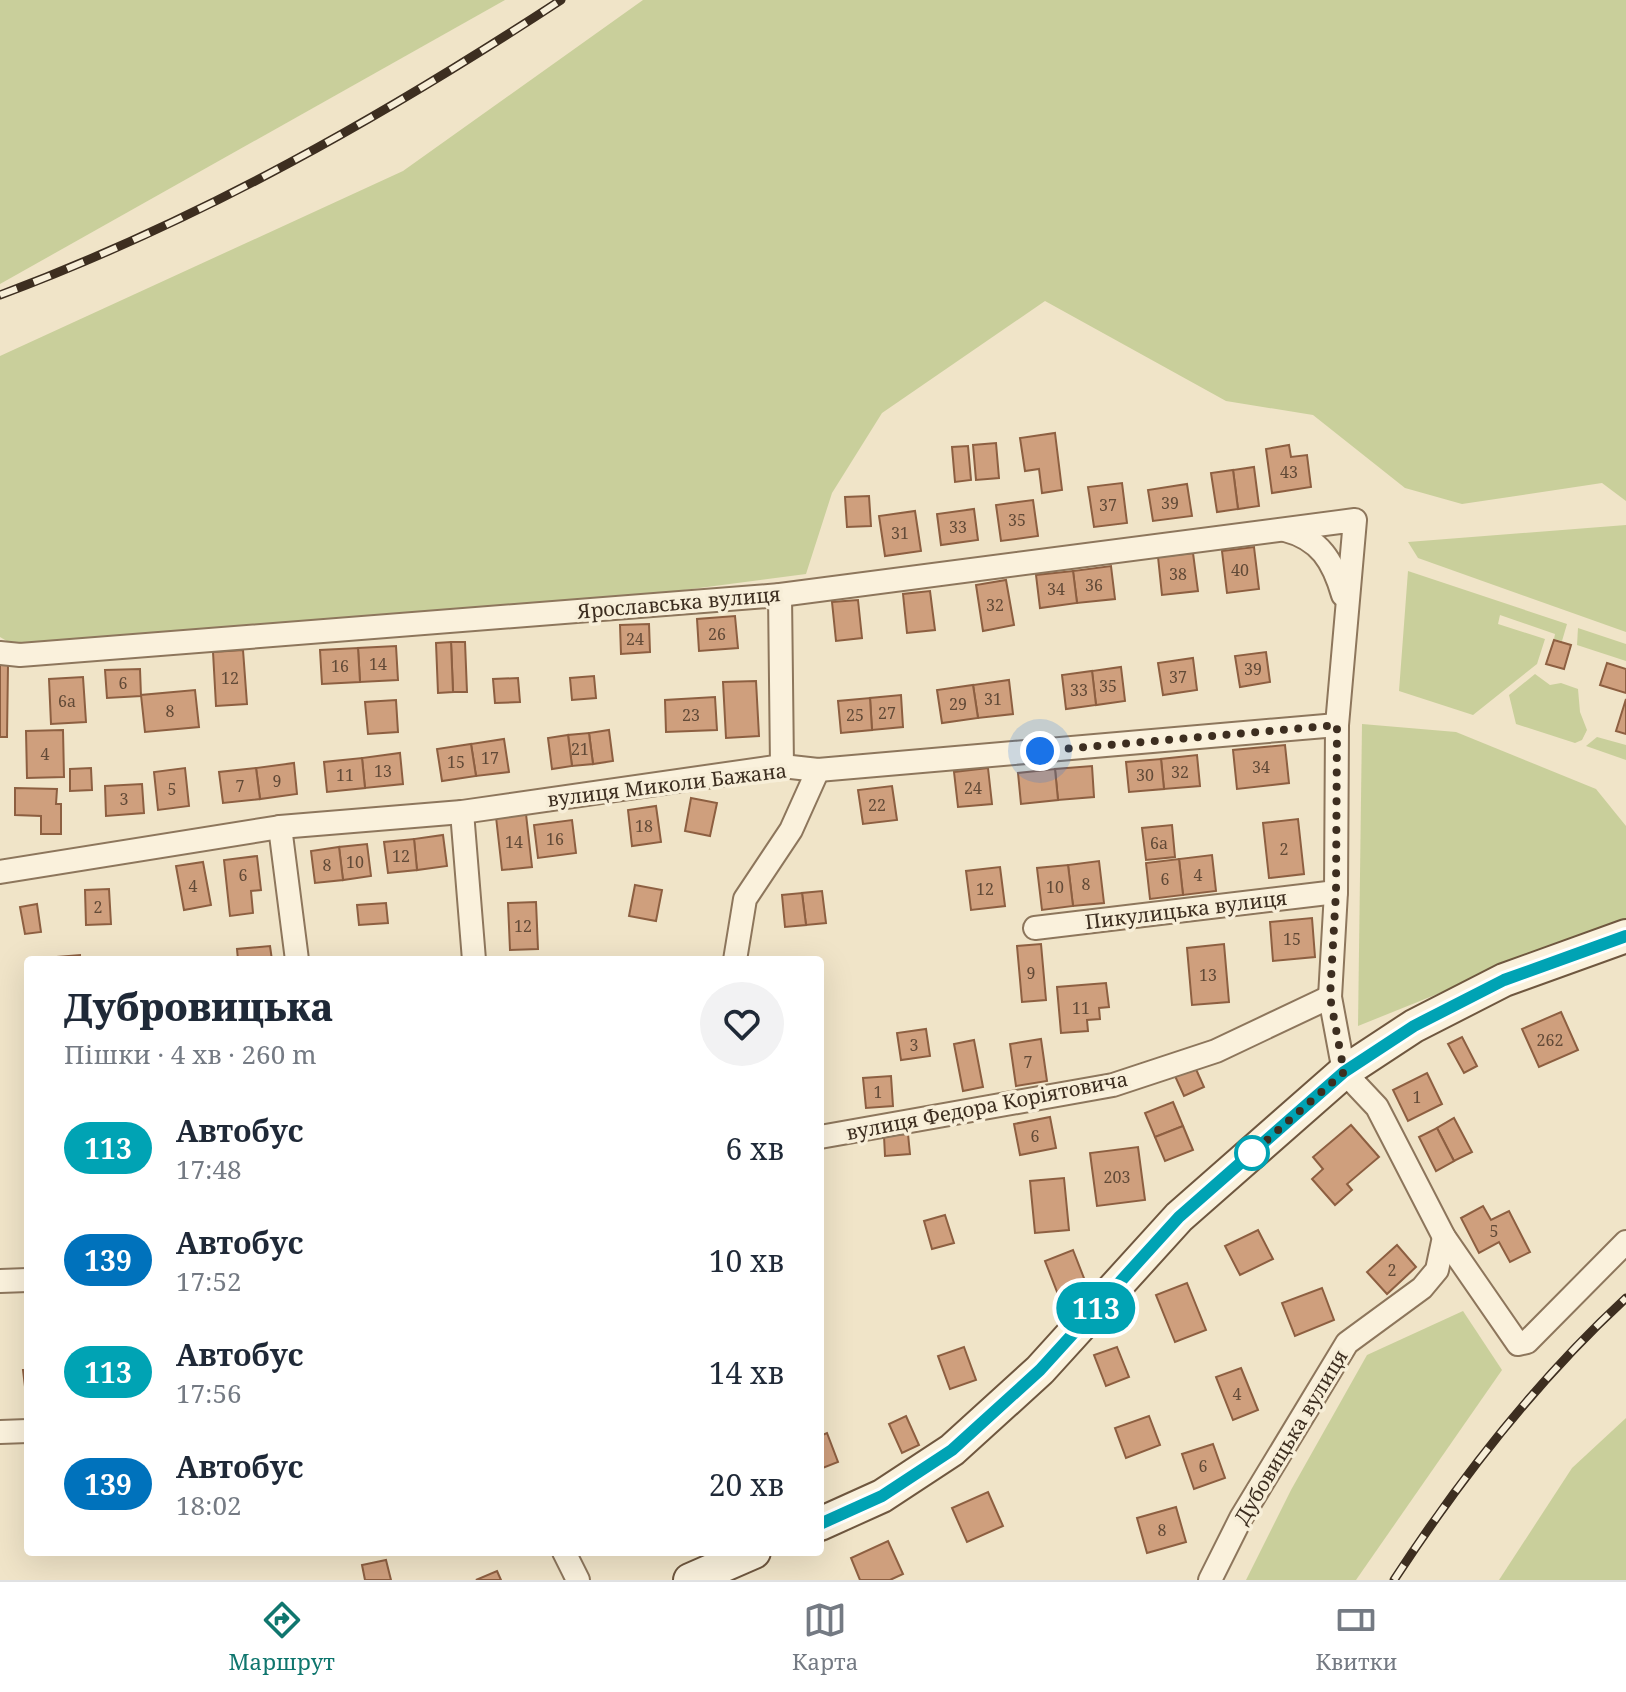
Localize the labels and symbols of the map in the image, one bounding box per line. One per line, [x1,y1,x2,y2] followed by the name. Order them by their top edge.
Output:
[1280,461,1298,483] house number: 43
[1161,492,1179,514] house number: 39
[1099,494,1117,516] house number: 37
[1008,509,1026,531] house number: 35
[949,516,967,538] house number: 33
[891,522,909,544] house number: 31
[1231,559,1249,581] house number: 40
[1169,563,1187,585] house number: 38
[1085,574,1103,596] house number: 36
[1047,578,1065,600] house number: 34
[575,580,782,625] street label: Ярославська вулиця
[986,594,1004,616] house number: 32
[708,623,726,645] house number: 26
[626,628,644,650] house number: 24
[369,653,387,675] house number: 14
[331,655,349,677] house number: 16
[1244,658,1262,680] house number: 39
[1169,666,1187,688] house number: 37
[221,667,239,689] house number: 12
[119,672,128,694] house number: 6
[1099,675,1117,697] house number: 35
[1070,679,1088,701] house number: 33
[984,688,1002,710] house number: 31
[58,690,76,712] house number: 6а
[949,693,967,715] house number: 29
[166,700,175,722] house number: 8
[878,702,896,724] house number: 27
[682,704,700,726] house number: 23
[846,704,864,726] house number: 25
[1020,731,1060,771] your location
[571,738,589,760] house number: 21
[41,743,50,765] house number: 4
[481,747,499,769] house number: 17
[447,751,465,773] house number: 15
[546,756,788,813] street label: вулиця Миколи Бажана
[1252,756,1270,778] house number: 34
[374,760,392,782] house number: 13
[1171,761,1189,783] house number: 32
[336,764,354,786] house number: 11
[1136,764,1154,786] house number: 30
[273,770,281,792] house number: 9
[236,775,245,797] house number: 7
[964,777,982,799] house number: 24
[168,778,176,800] house number: 5
[120,788,129,810] house number: 3
[868,794,886,816] house number: 22
[635,815,653,837] house number: 18
[546,828,564,850] house number: 16
[505,831,523,853] house number: 14
[1150,832,1168,854] house number: 6а
[1280,838,1288,860] house number: 2
[392,845,410,867] house number: 12
[346,851,364,873] house number: 10
[323,854,332,876] house number: 8
[239,864,248,886] house number: 6
[1194,864,1203,886] house number: 4
[1161,868,1170,890] house number: 6
[1082,873,1091,895] house number: 8
[189,875,198,897] house number: 4
[1046,876,1064,898] house number: 10
[976,878,994,900] house number: 12
[1083,884,1289,935] street label: Пикулицька вулиця
[94,896,102,918] house number: 2
[514,915,532,937] house number: 12
[1283,928,1301,950] house number: 15
[1027,962,1035,984] house number: 9
[1199,964,1217,986] house number: 13
[1072,997,1090,1019] house number: 11
[1537,1029,1563,1051] house number: 262
[910,1034,919,1056] house number: 3
[1024,1051,1033,1073] house number: 7
[844,1065,1130,1146] street label: вулиця Федора Коріятовича
[874,1081,882,1103] house number: 1
[1413,1086,1421,1108] house number: 1
[1031,1125,1040,1147] house number: 6
[1235,1136,1269,1170] unlabelled marker
[1104,1166,1130,1188] house number: 203
[1490,1220,1498,1242] house number: 5
[1388,1259,1396,1281] house number: 2
[1050,1282,1142,1334] line badge: 113
[1228,1344,1353,1529] street label: Дубовицька вулиця
[1233,1383,1242,1405] house number: 4
[1199,1455,1208,1477] house number: 6
[1158,1519,1167,1541] house number: 8

